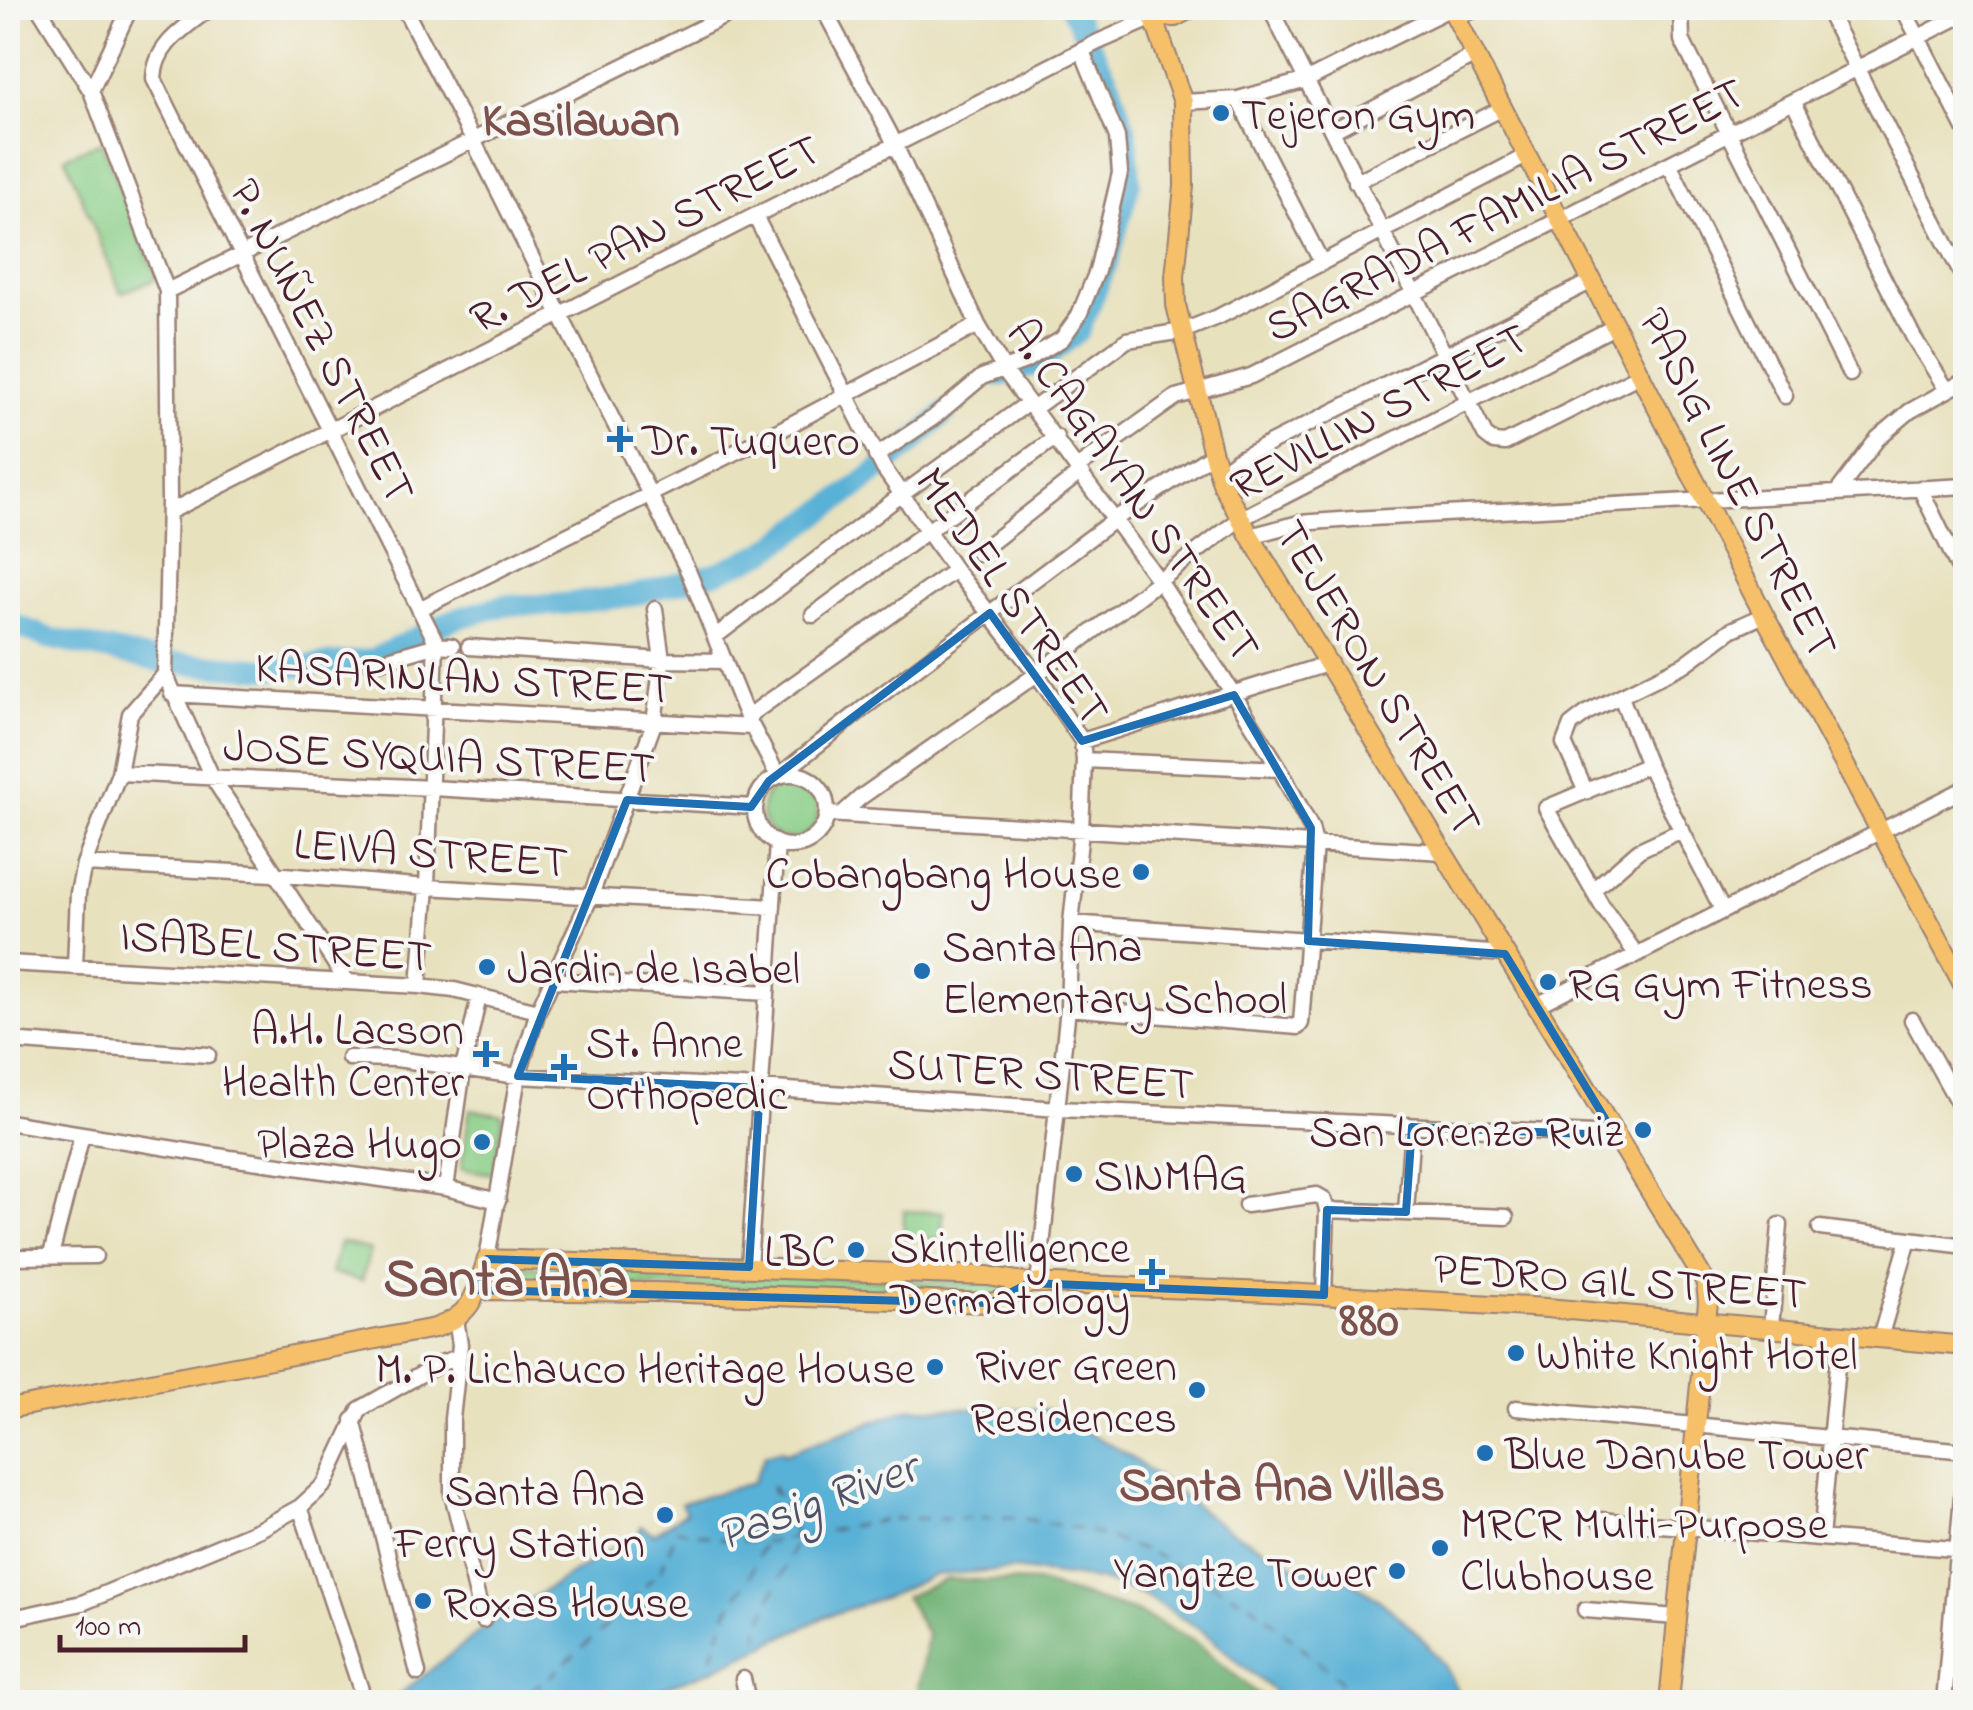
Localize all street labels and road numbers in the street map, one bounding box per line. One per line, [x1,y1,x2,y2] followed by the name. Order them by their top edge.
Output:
[1255,63,1757,362] street label: SAGRADA FAMILIA STREET
[459,119,833,354] street label: R. DEL PAN STREET
[209,168,430,516] street label: P. NUÑEZ STREET
[1619,297,1853,671] street label: PASIG LINE STREET
[987,306,1274,677] street label: A. CAGAYAN STREET
[1219,308,1541,521] street label: REVILLIN STREET
[896,455,1124,741] street label: MEDEL STREET
[1255,509,1496,850] street label: TEJERON STREET
[253,637,674,725] street label: KASARINLAN STREET
[221,716,656,804] street label: JOSE SYQUIA STREET
[291,813,570,898] street label: LEIVA STREET
[117,905,434,993] street label: ISABEL STREET
[886,1033,1196,1121] street label: SUTER STREET
[1431,1238,1808,1330] street label: PEDRO GIL STREET

